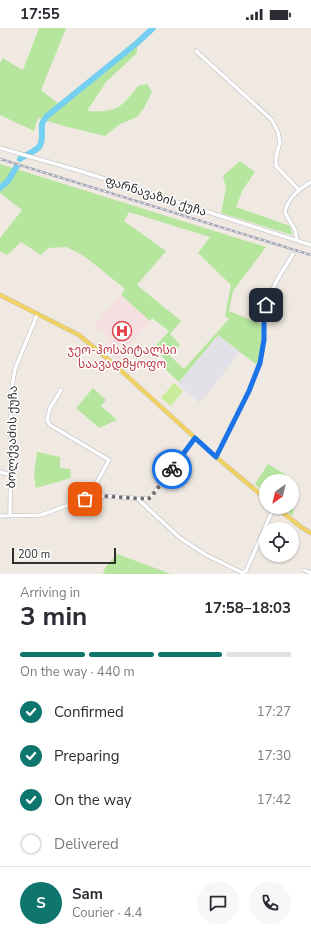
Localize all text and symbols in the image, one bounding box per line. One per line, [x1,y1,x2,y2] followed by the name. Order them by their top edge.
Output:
[20,4,60,24] text: 17:55
[103,172,209,220] street label: ფარნავაზის ქუჩა
[249,288,283,322] pin
[255,294,277,316] icon: home
[111,320,133,342] hospital icon: ჯეო-ჰოსპიტალსი საავადმყოფო
[67,342,177,372] place label: ჯეო-ჰოსპიტალსი საავადმყოფო
[3,385,21,489] street label: ბოლქვაძის ქუჩა
[152,449,192,489] courier
[161,458,183,480] icon: bike
[259,474,299,514] north arrow
[259,474,299,562] map controls
[68,482,102,516] pin
[74,488,96,510] icon: bag
[259,522,299,562] button: locate
[12,546,116,565] scale bar
[18,547,50,562] text: 200 m
[20,584,80,602] text: Arriving in
[204,598,291,618] text: 17:58–18:03
[20,599,87,634] text: 3 min
[20,663,135,681] text: On the way · 440 m
[20,701,42,723] icon: check
[54,702,124,722] text: Confirmed
[257,703,291,721] text: 17:27
[20,745,42,767] icon: check
[54,746,119,766] text: Preparing
[257,747,291,765] text: 17:30
[20,789,42,811] icon: check
[54,790,132,810] text: On the way
[257,791,291,809] text: 17:42
[54,834,119,854] text: Delivered
[197,882,239,924] button: chat
[249,882,291,924] button: phone
[72,884,103,904] text: Sam
[36,893,46,913] text: S
[72,904,142,922] text: Courier · 4.4

